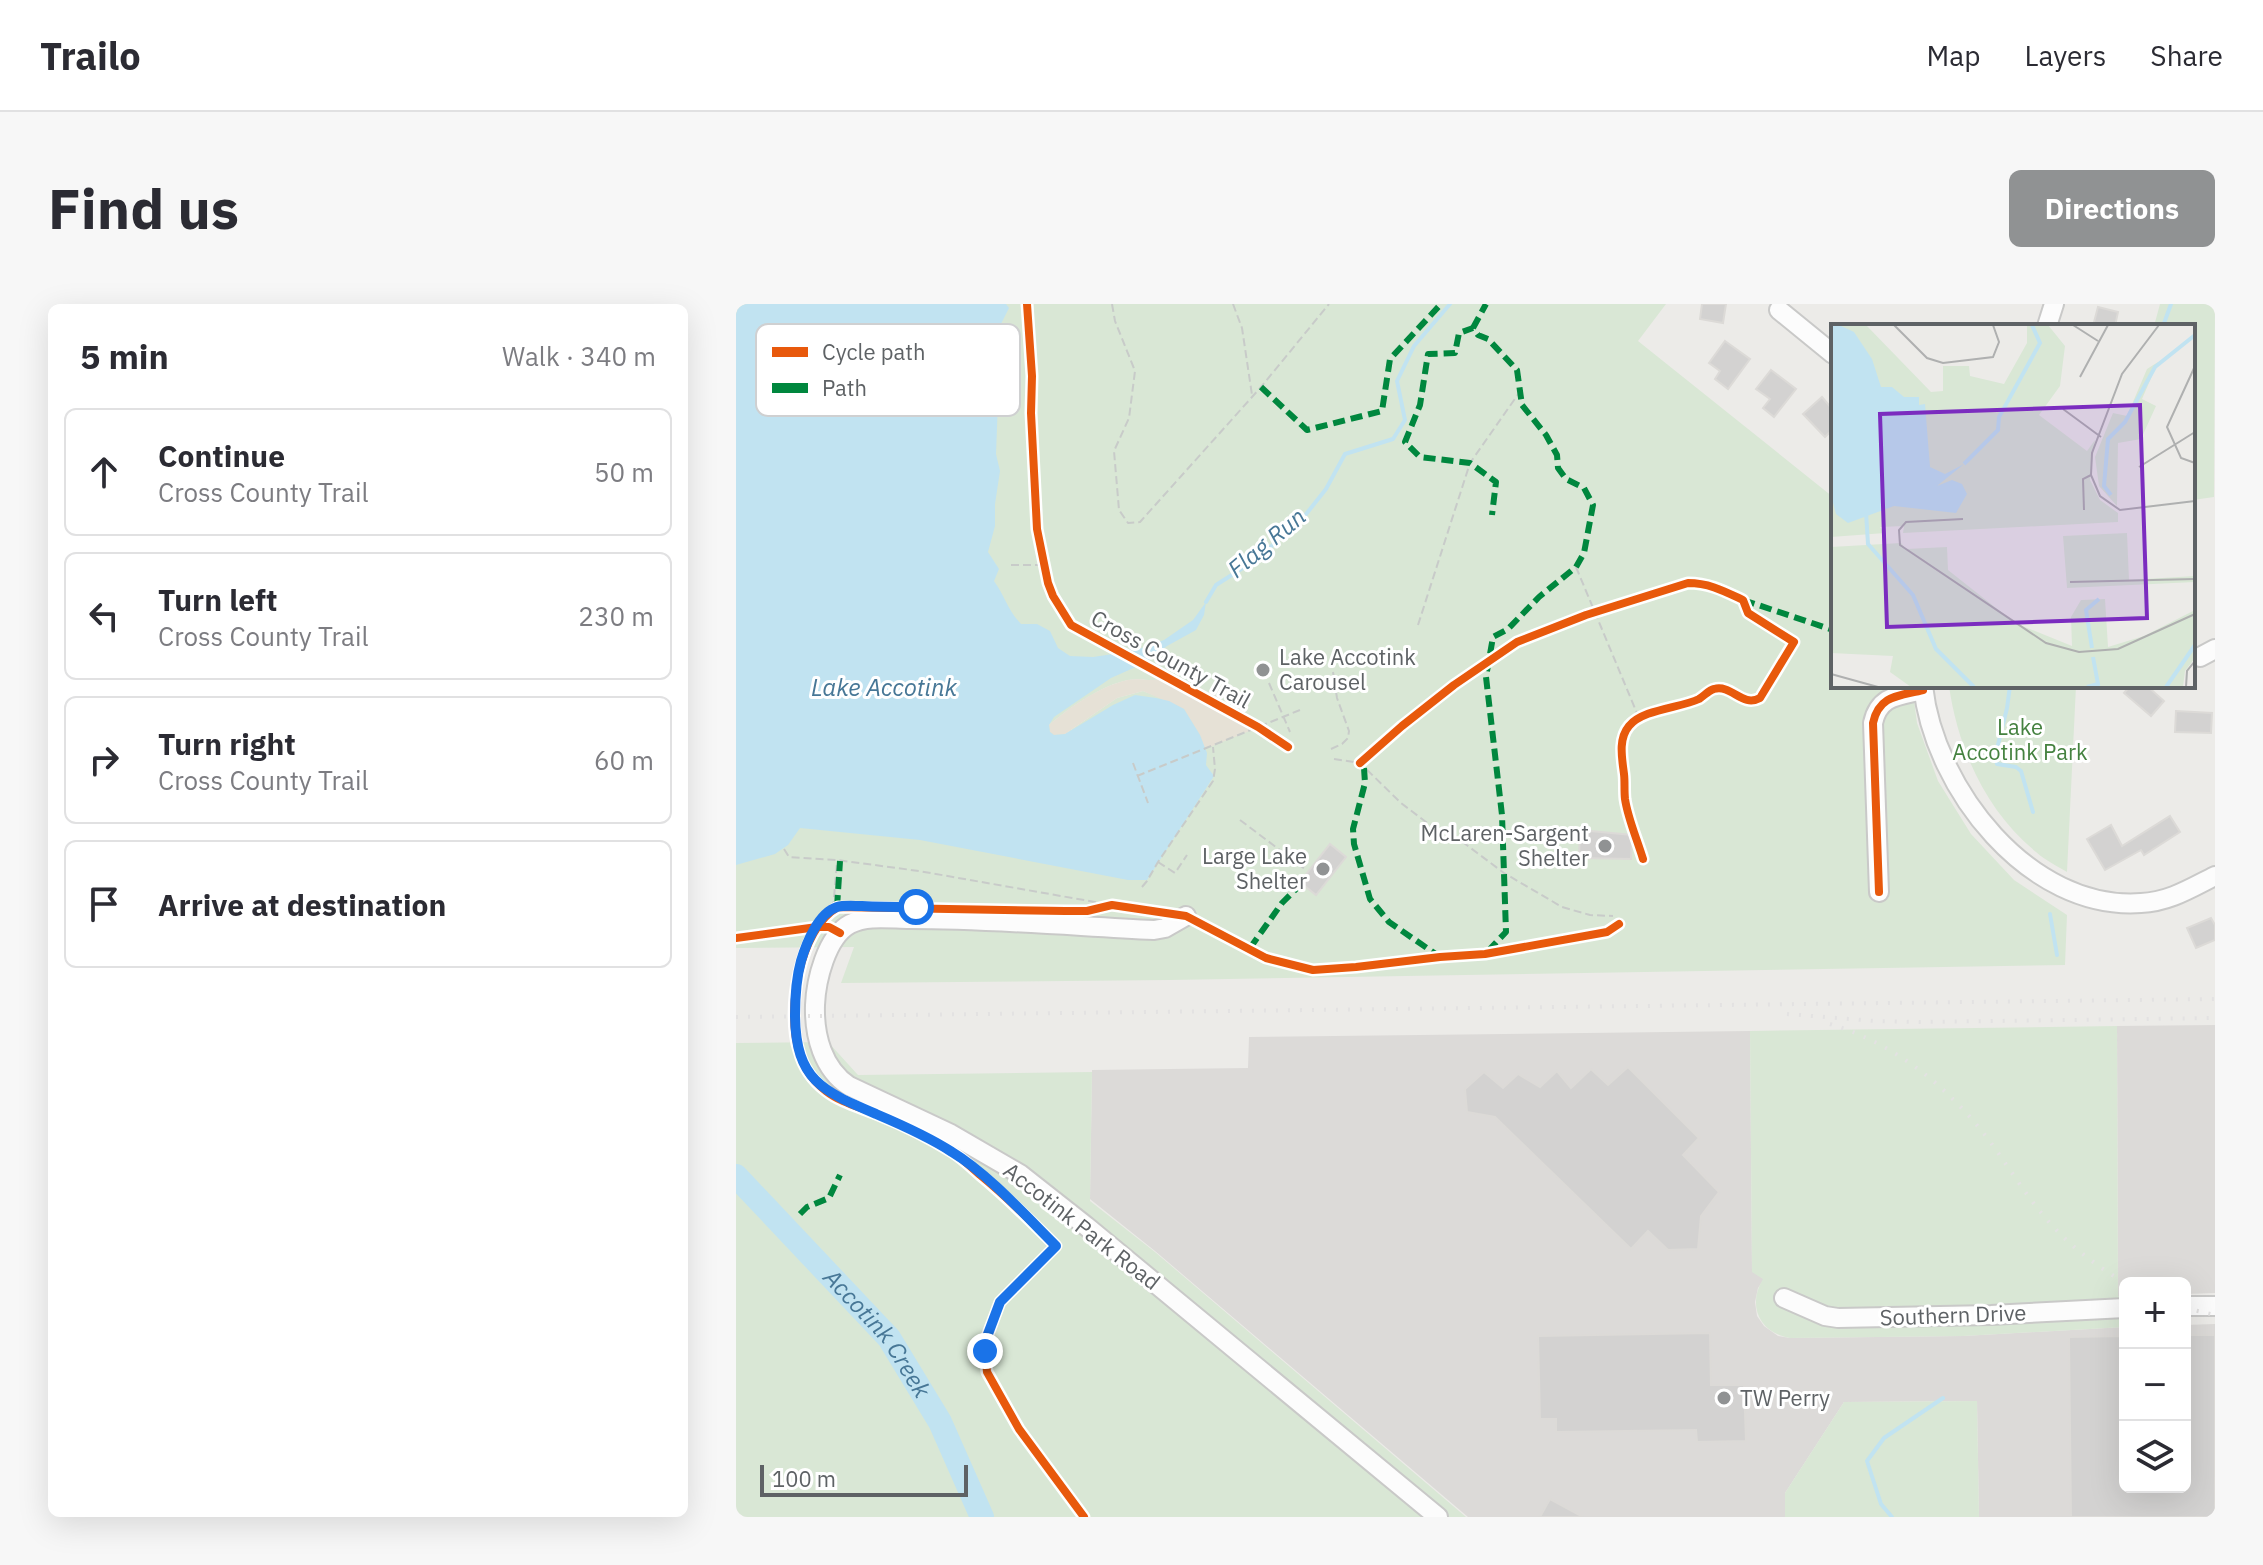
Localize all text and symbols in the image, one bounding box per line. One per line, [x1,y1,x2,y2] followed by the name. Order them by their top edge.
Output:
[40,31,141,80] text: Trailo
[1926,37,1980,74] text: Map
[2024,37,2106,74] text: Layers
[2150,37,2223,74] text: Share
[2009,170,2215,247] button: Directions
[48,172,239,244] text: Find us
[756,324,1020,416] legend
[1831,324,2195,688] inset map
[80,334,169,378] text: 5 min
[822,337,926,366] text: Cycle path
[502,339,656,373] text: Walk · 340 m
[822,373,867,402] text: Path
[158,436,285,475] text: Continue
[82,450,126,494] icon: ahead
[594,455,654,489] text: 50 m
[158,475,369,509] text: Cross County Trail
[1221,500,1312,584] water label: Flag Run
[158,580,277,619] text: Turn left
[82,594,126,638] icon: left
[578,599,654,633] text: 230 m
[1086,603,1256,714] street label: Cross County Trail
[158,619,369,653] text: Cross County Trail
[1279,642,1416,696] place label: Lake Accotink Carousel
[1254,661,1272,679] marker: Lake Accotink Carousel
[811,671,957,703] water label: Lake Accotink
[1952,712,2088,766] park label: Lake Accotink Park
[158,724,296,763] text: Turn right
[82,738,126,782] icon: right
[594,743,654,777] text: 60 m
[158,763,369,797] text: Cross County Trail
[1421,818,1589,872] place label: McLaren-Sargent Shelter
[1596,837,1614,855] marker: McLaren-Sargent Shelter
[1202,841,1307,895] place label: Large Lake Shelter
[1314,860,1332,878] marker: Large Lake Shelter
[82,882,126,926] icon: arrive
[158,885,446,924] text: Arrive at destination
[898,889,934,925] route start
[998,1155,1167,1296] street label: Accotink Park Road
[816,1261,939,1404] water label: Accotink Creek
[2119,1277,2191,1493] map controls
[2119,1277,2191,1349] button: +
[1879,1297,2027,1332] street label: Southern Drive
[967,1333,1003,1369] route end
[2119,1349,2191,1421] button: −
[1740,1383,1830,1412] place label: TW Perry
[1715,1389,1733,1407] marker: TW Perry
[2119,1421,2191,1493] button: layers
[760,1461,968,1497] scale bar
[772,1464,836,1493] text: 100 m

